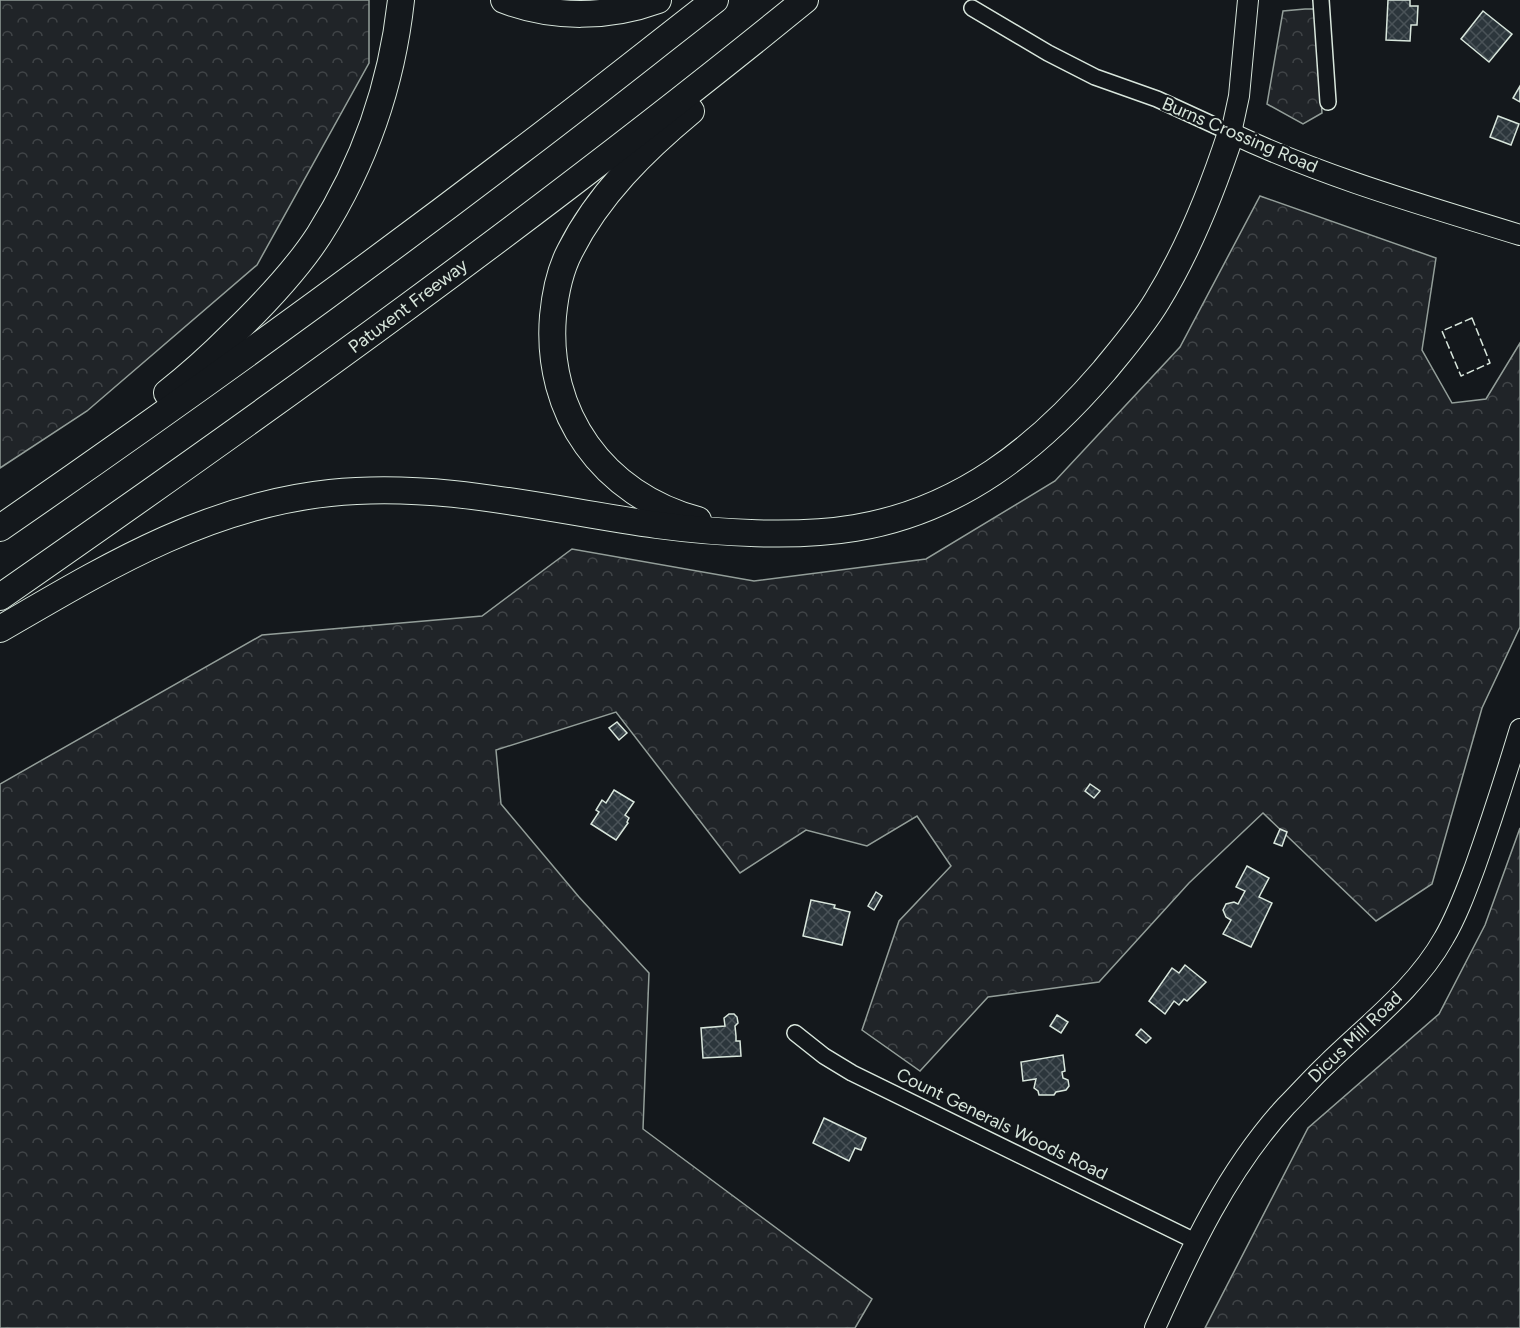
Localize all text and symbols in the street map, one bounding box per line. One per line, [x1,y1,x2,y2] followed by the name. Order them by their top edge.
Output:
[1159,92,1321,178] street label: Burns Crossing Road
[344,254,472,358] street label: Patuxent Freeway
[1303,987,1407,1087] street label: Dicus Mill Road
[893,1063,1111,1185] street label: Count Generals Woods Road

